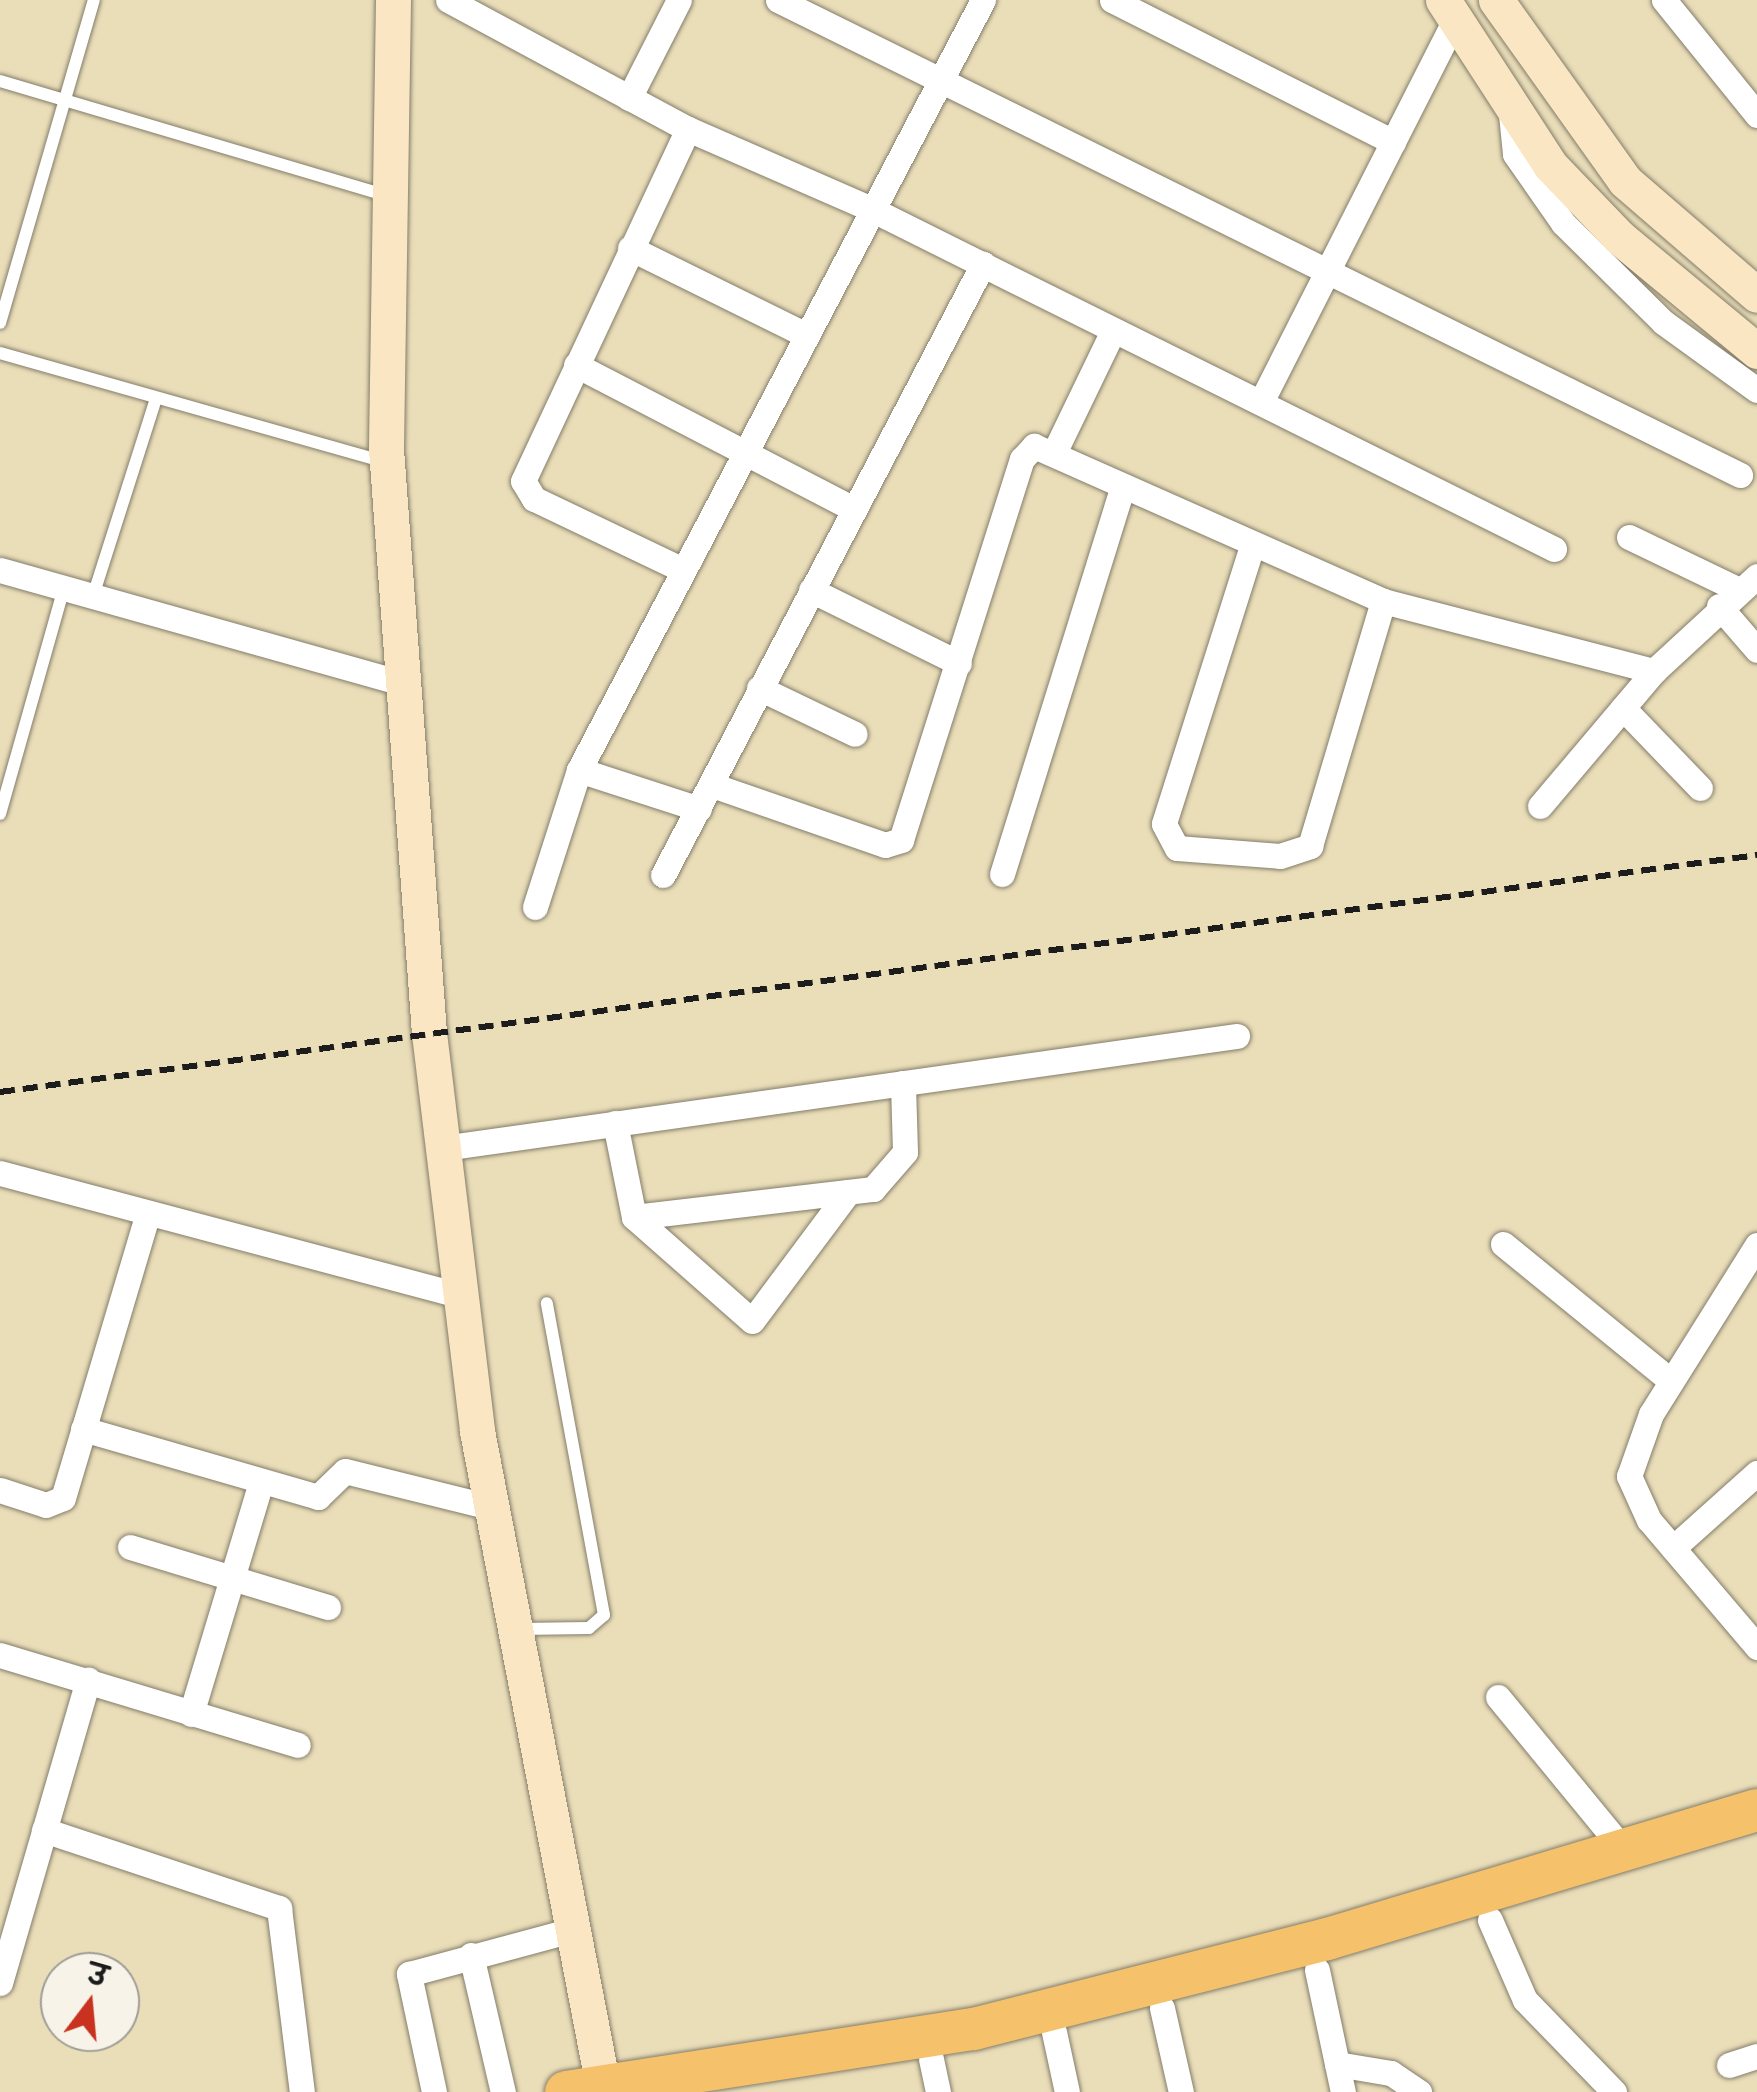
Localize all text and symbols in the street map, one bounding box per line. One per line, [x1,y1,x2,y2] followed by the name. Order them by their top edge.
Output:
[40,1952,140,2052] north arrow
[84,1956,111,1994] text: उ

